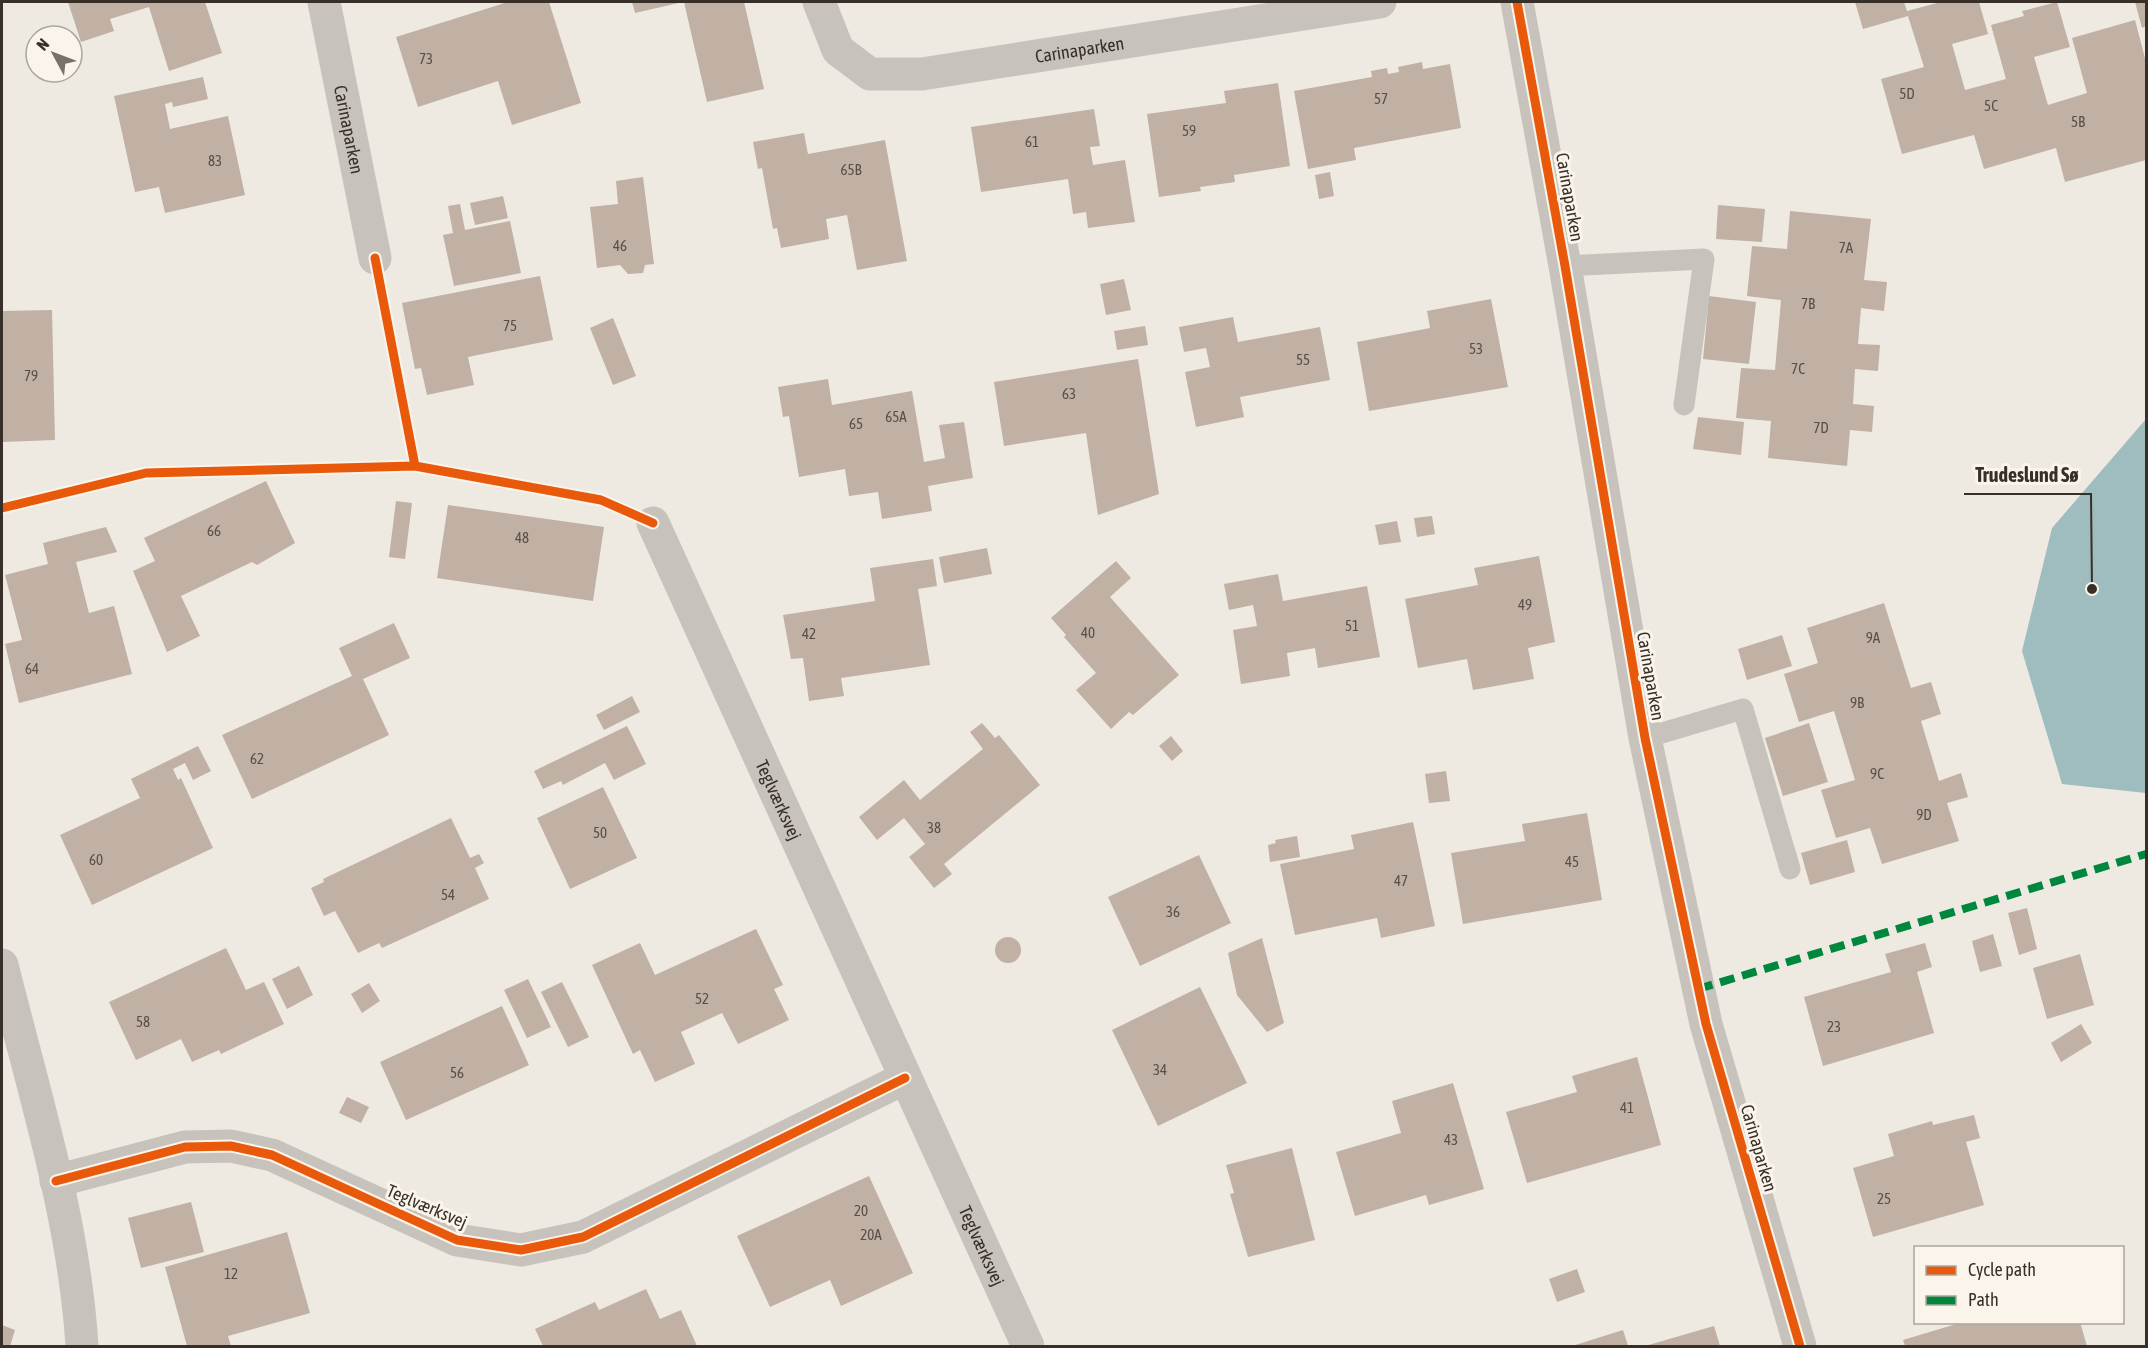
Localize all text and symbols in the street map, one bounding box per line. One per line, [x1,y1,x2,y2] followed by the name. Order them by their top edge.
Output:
[24,24,84,84] north arrow
[1033,32,1125,67] street label: Carinaparken
[33,35,53,54] text: N
[419,50,433,67] house number: 73
[330,83,368,176] street label: Carinaparken
[1899,85,1915,102] house number: 5D
[1374,90,1388,107] house number: 57
[1984,97,1998,114] house number: 5C
[2071,113,2085,130] house number: 5B
[1182,122,1196,139] house number: 59
[1025,133,1039,150] house number: 61
[1552,151,1588,243] street label: Carinaparken
[208,152,222,169] house number: 83
[840,161,862,178] house number: 65B
[613,237,627,254] house number: 46
[1839,239,1854,256] house number: 7A
[1801,295,1815,312] house number: 7B
[503,317,517,334] house number: 75
[1469,340,1483,357] house number: 53
[1296,351,1310,368] house number: 55
[1791,360,1805,377] house number: 7C
[24,367,38,384] house number: 79
[1062,385,1076,402] house number: 63
[885,408,907,425] house number: 65A
[849,415,863,432] house number: 65
[1813,419,1829,436] house number: 7D
[1964,456,2091,494] callout: Trudeslund Sø
[1975,463,2079,486] text: Trudeslund Sø
[207,522,221,539] house number: 66
[515,529,529,546] house number: 48
[1518,596,1532,613] house number: 49
[1345,617,1359,634] house number: 51
[1081,624,1095,641] house number: 40
[802,625,816,642] house number: 42
[1866,629,1881,646] house number: 9A
[1633,630,1669,722] street label: Carinaparken
[25,660,39,677] house number: 64
[1850,694,1864,711] house number: 9B
[250,750,264,767] house number: 62
[752,756,806,843] street label: Teglværksvej
[1870,765,1884,782] house number: 9C
[1916,806,1932,823] house number: 9D
[927,819,941,836] house number: 38
[593,824,607,841] house number: 50
[89,851,103,868] house number: 60
[1565,853,1579,870] house number: 45
[1394,872,1408,889] house number: 47
[441,886,455,903] house number: 54
[1166,903,1180,920] house number: 36
[695,990,709,1007] house number: 52
[136,1013,150,1030] house number: 58
[1827,1018,1841,1035] house number: 23
[1153,1061,1167,1078] house number: 34
[450,1064,464,1081] house number: 56
[1620,1099,1634,1116] house number: 41
[1737,1102,1781,1194] street label: Carinaparken
[1444,1131,1458,1148] house number: 43
[384,1180,470,1232] street label: Teglværksvej
[1877,1190,1891,1207] house number: 25
[854,1202,868,1219] house number: 20
[955,1202,1009,1289] street label: Teglværksvej
[860,1226,882,1243] house number: 20A
[1914,1246,2124,1324] legend
[1968,1259,2036,1280] text: Cycle path
[224,1265,238,1282] house number: 12
[1968,1289,1999,1310] text: Path

